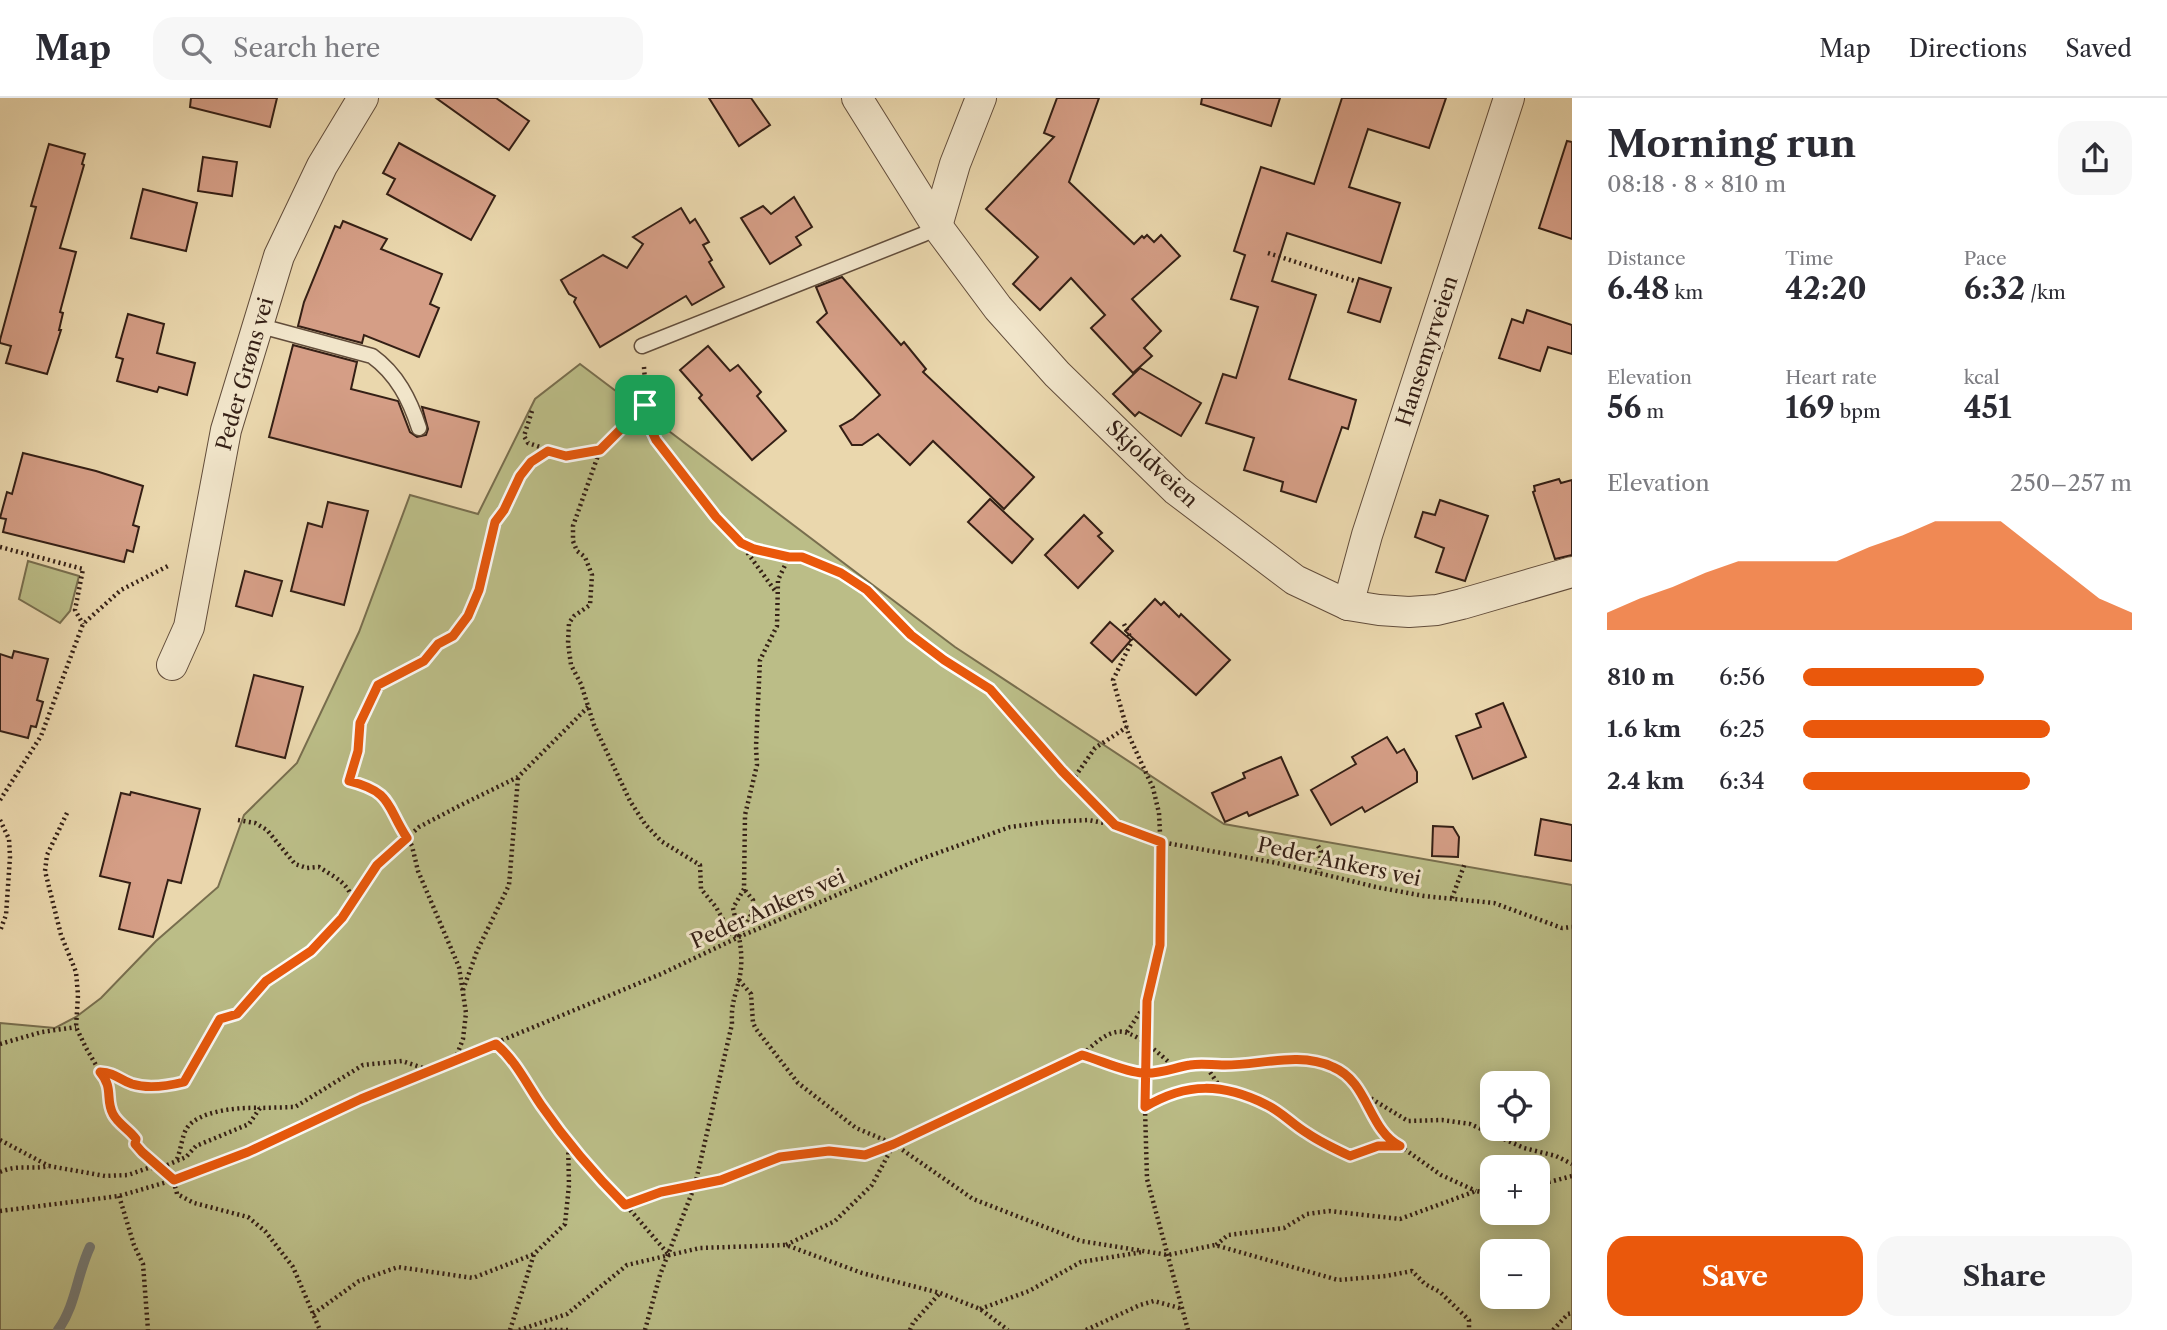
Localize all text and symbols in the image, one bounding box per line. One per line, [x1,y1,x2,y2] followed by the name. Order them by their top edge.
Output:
[153,17,643,80] search box
[35,28,111,69] text: Map
[177,29,215,67] icon: search
[233,32,380,64] text: Search here
[1819,34,1871,63] text: Map
[1909,34,2027,63] text: Directions
[2065,34,2132,63] text: Saved
[1607,120,1856,167] text: Morning run
[2058,121,2132,195] button: share
[1607,170,1786,198] text: 08:18 · 8 × 810 m
[1607,247,1686,270] text: Distance
[1785,247,1833,270] text: Time
[1964,247,2007,270] text: Pace
[1607,270,1669,307] text: 6.48
[1785,270,1867,307] text: 42:20
[1964,270,2025,307] text: 6:32
[1390,273,1463,429] street label: Hansemyrveien
[1669,281,1703,304] text: km
[2025,281,2066,304] text: /km
[211,294,278,453] street label: Peder Grøns vei
[1607,366,1692,389] text: Elevation
[1785,366,1877,389] text: Heart rate
[1964,366,2000,389] text: kcal
[615,375,675,435] pin
[626,386,664,424] icon: arrive
[1607,389,1642,426] text: 56
[1785,389,1835,426] text: 169
[1964,389,2012,426] text: 451
[1642,400,1664,423] text: m
[1835,400,1881,423] text: bpm
[1101,415,1203,512] street label: Skjoldveien
[1607,469,1710,497] text: Elevation
[2010,469,2132,497] text: 250–257 m
[1607,663,1675,691] text: 810 m
[1719,663,1765,691] text: 6:56
[1607,715,1681,743] text: 1.6 km
[1719,715,1765,743] text: 6:25
[1607,767,1684,795] text: 2.4 km
[1719,767,1765,795] text: 6:34
[1255,832,1423,891] street label: Peder Ankers vei
[687,863,849,954] street label: Peder Ankers vei
[1480,1071,1550,1309] map controls
[1480,1071,1550,1141] button: locate
[1480,1155,1550,1225] button: +
[1607,1236,1863,1316] button: Save
[1877,1236,2132,1316] button: Share
[1480,1239,1550,1309] button: −

